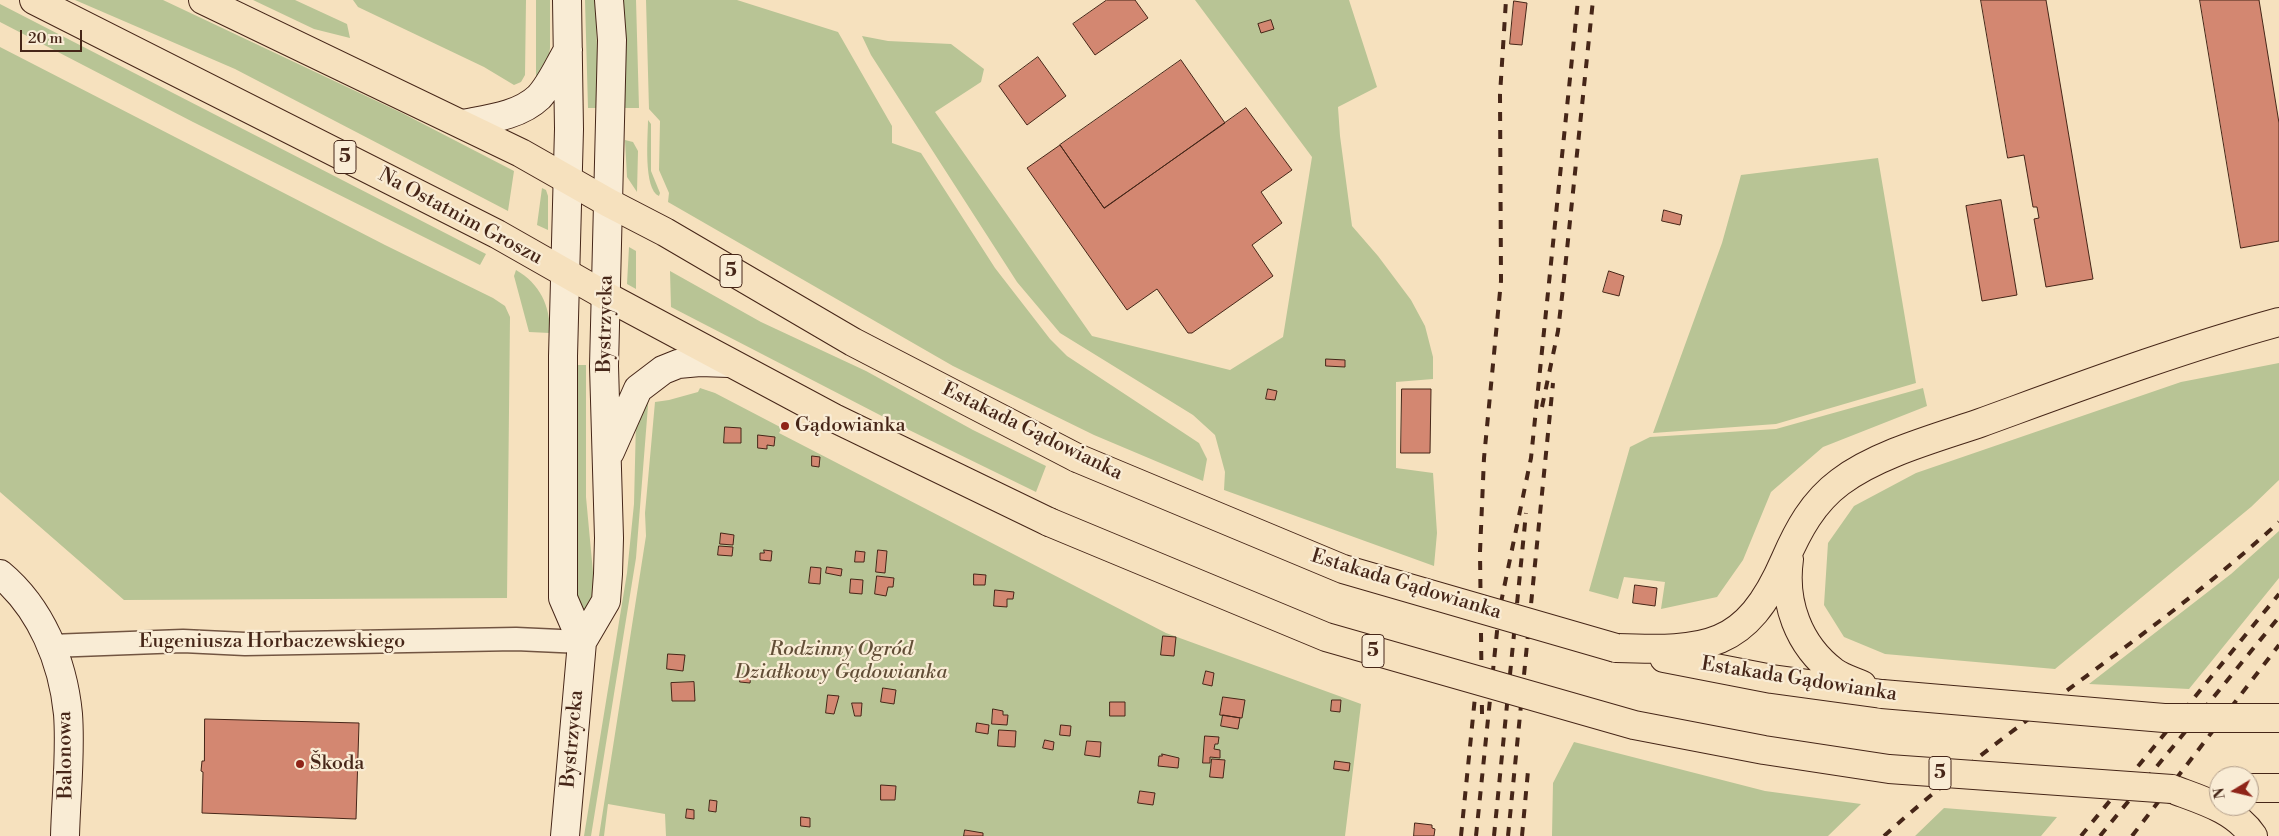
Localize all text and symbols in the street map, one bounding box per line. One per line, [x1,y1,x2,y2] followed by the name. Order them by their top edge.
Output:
[22,20,85,52] scale bar
[28,29,63,48] text: 20 m
[334,140,356,173] road number: 5
[374,164,546,270] street label: Na Ostatnim Groszu
[720,255,742,288] road number: 5
[593,275,619,373] street label: Bystrzycka
[938,378,1126,486] street label: Estakada Gądowianka
[795,414,906,438] place label: Gądowianka
[779,420,791,432] marker: Gądowianka
[1308,545,1504,625] street label: Estakada Gądowianka
[139,630,405,654] street label: Eugeniusza Horbaczewskiego
[1362,634,1384,668] road number: 5
[735,638,947,685] park label: Rodzinny Ogród Działkowy Gądowianka
[1699,653,1899,707] street label: Estakada Gądowianka
[557,689,589,789] street label: Bystrzycka
[53,711,79,799] street label: Balonowa
[310,752,364,776] place label: Škoda
[1929,756,1951,790] road number: 5
[294,758,306,770] marker: Škoda
[2209,766,2259,816] north arrow
[2210,786,2230,800] text: N

